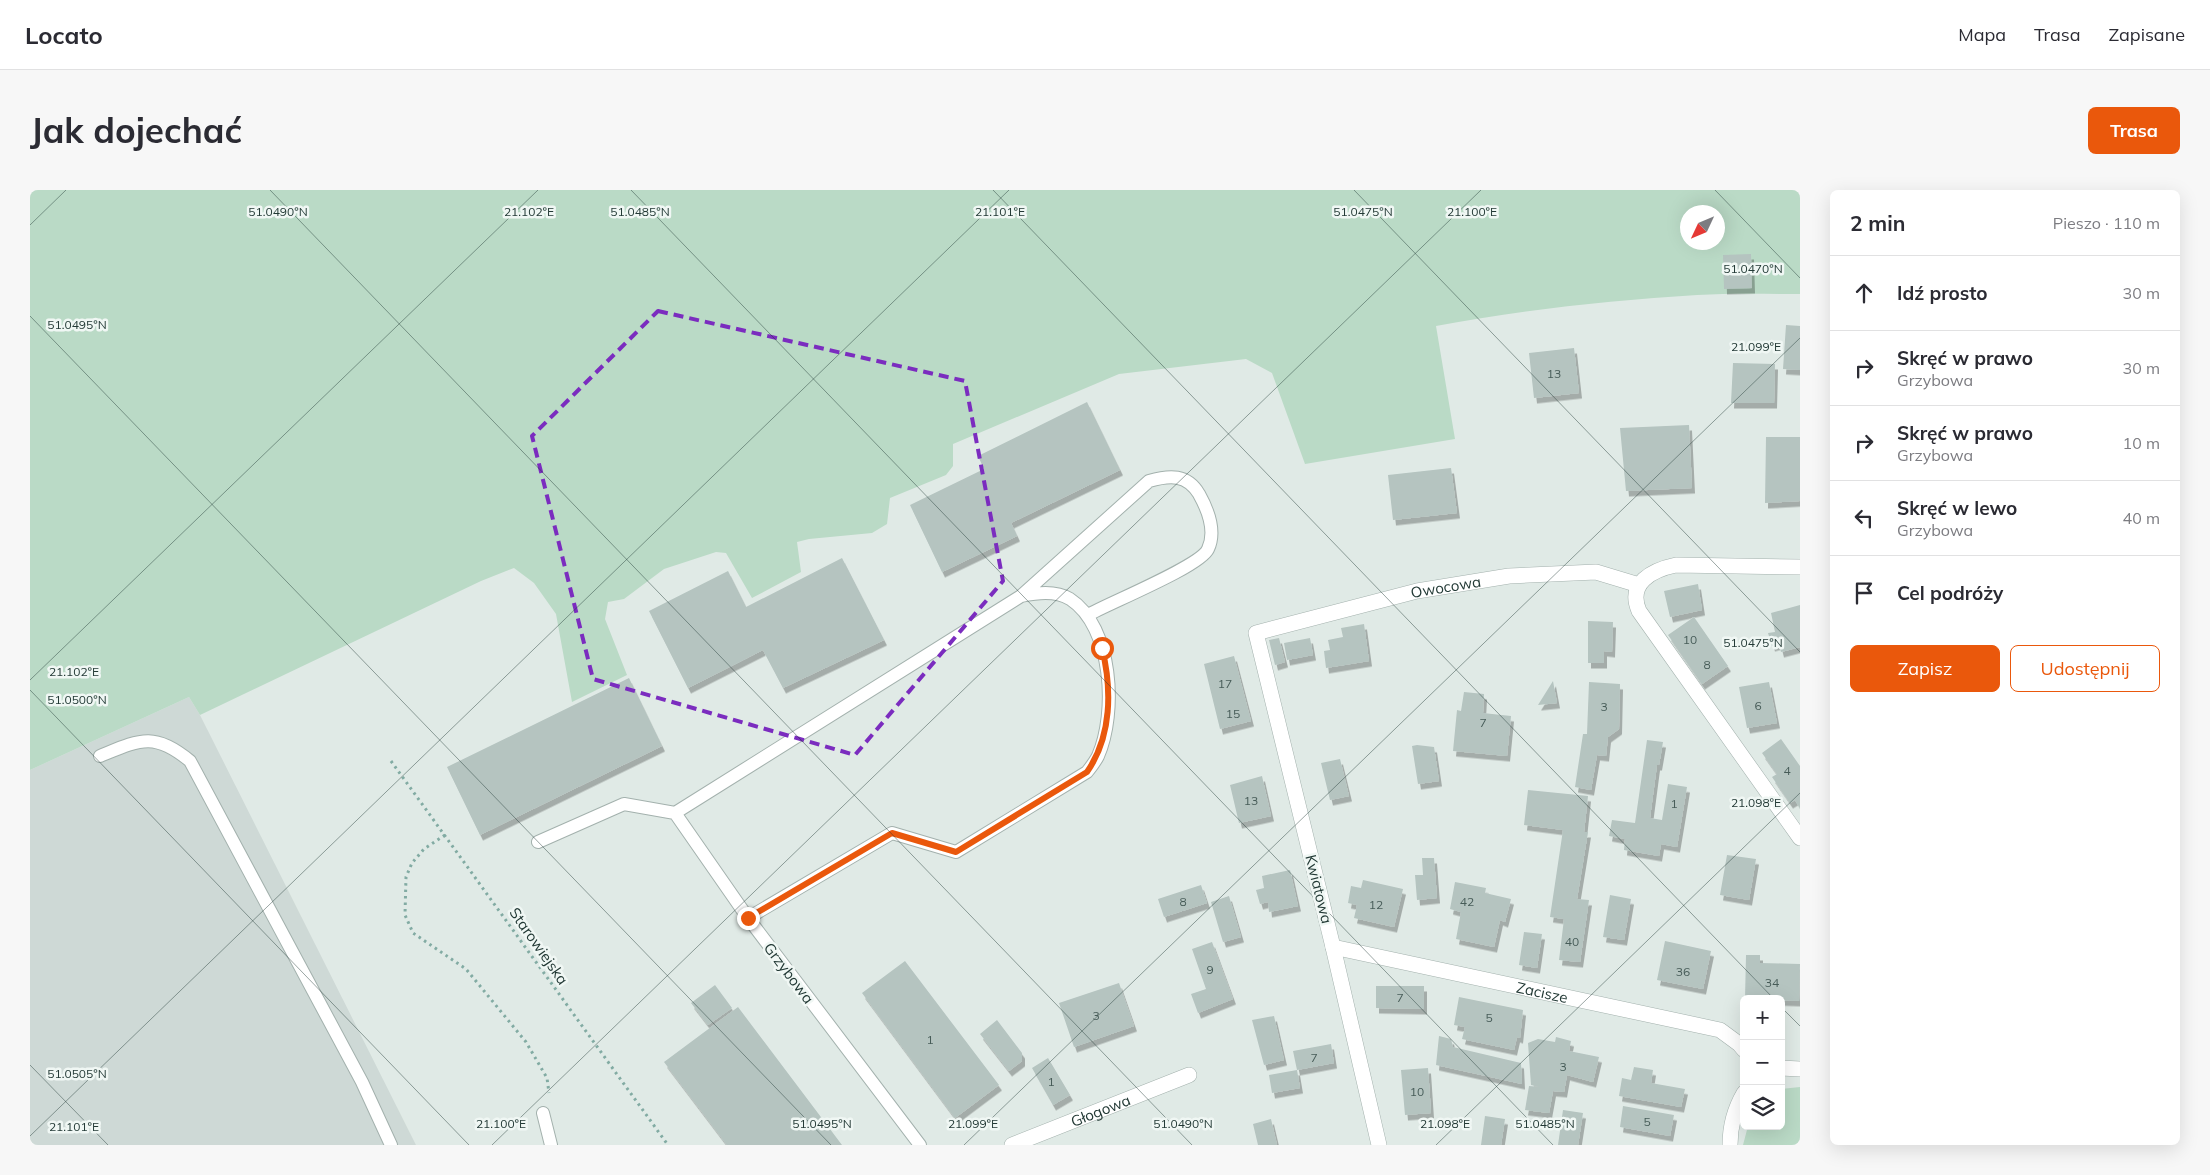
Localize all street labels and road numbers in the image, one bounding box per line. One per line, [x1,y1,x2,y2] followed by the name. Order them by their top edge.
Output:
[1408,571,1482,602] street label: Owocowa
[1301,853,1337,925] street label: Kwiatowa
[505,904,573,988] street label: Starowiejska
[760,939,818,1007] street label: Grzybowa
[1515,977,1570,1007] street label: Zacisze
[1068,1090,1133,1130] street label: Głogowa

